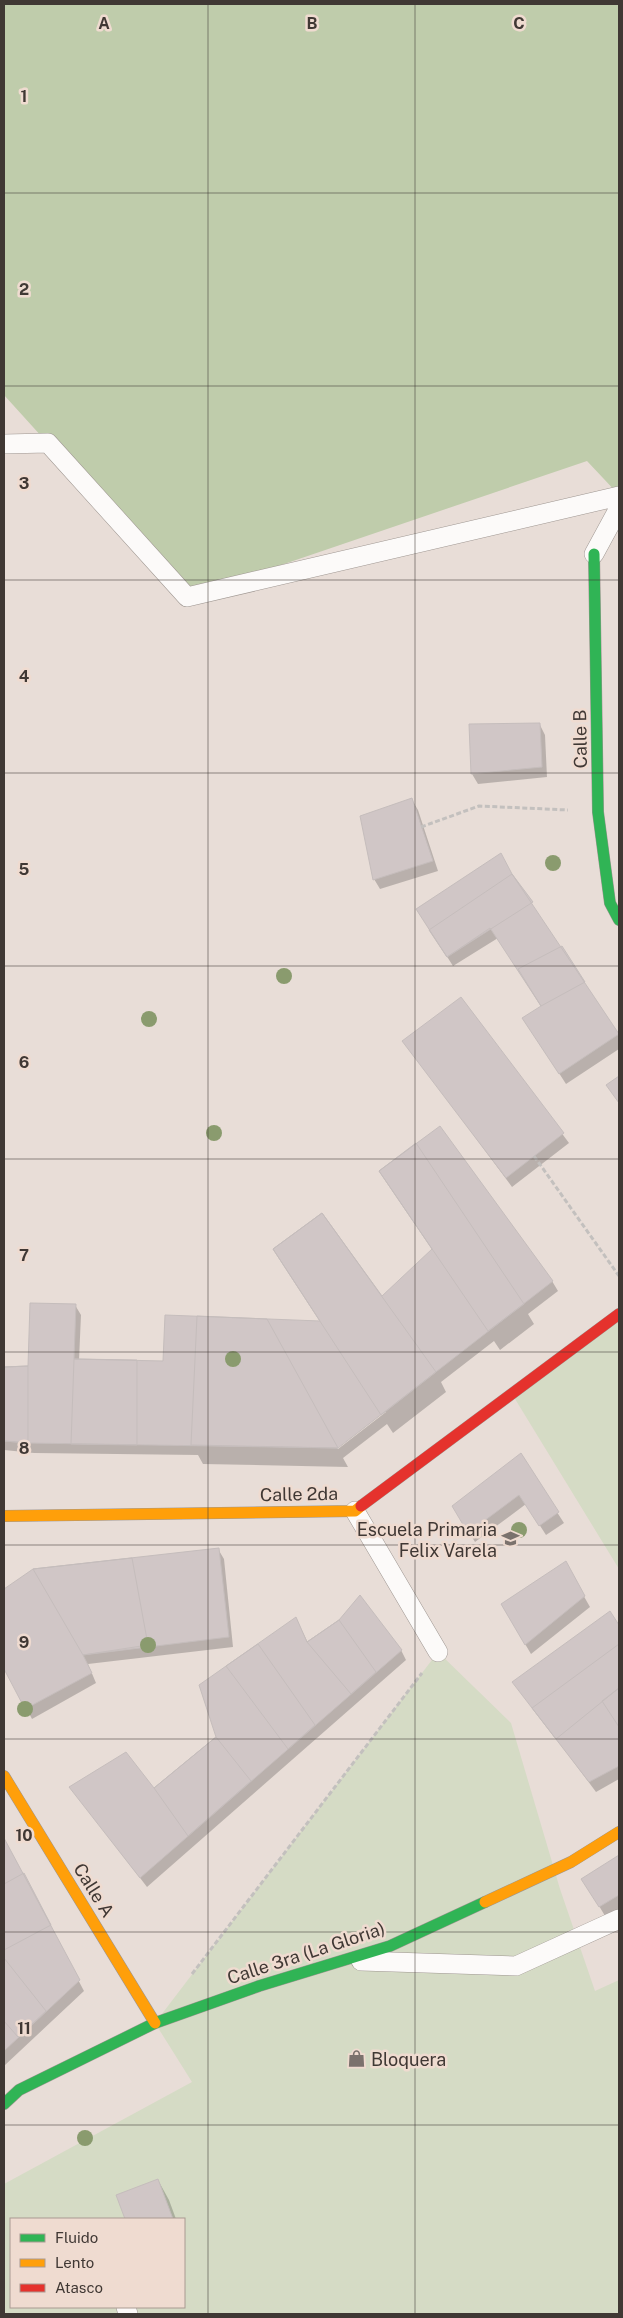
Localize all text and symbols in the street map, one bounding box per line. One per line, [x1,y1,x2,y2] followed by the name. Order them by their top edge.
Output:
[98,14,110,33] text: A
[307,14,318,33] text: B
[513,14,525,33] text: C
[21,87,27,106] text: 1
[19,280,29,299] text: 2
[19,474,29,493] text: 3
[19,667,30,686] text: 4
[569,709,591,769] street label: Calle B
[19,860,30,879] text: 5
[19,1053,29,1072] text: 6
[19,1246,29,1265] text: 7
[19,1439,30,1458] text: 8
[260,1483,338,1505] street label: Calle 2da
[357,1519,497,1561] place label: Escuela Primaria Felix Varela
[501,1529,521,1549] school or university icon: Escuela Primaria Felix Varela
[19,1633,29,1652] text: 9
[15,1826,33,1845] text: 10
[69,1859,119,1921] street label: Calle A
[225,1918,387,1988] street label: Calle 3ra (La Gloria)
[17,2019,31,2038] text: 11
[347,2049,367,2069] shop icon: Bloquera
[371,2049,446,2070] place label: Bloquera
[10,2218,185,2308] legend
[55,2229,98,2246] text: Fluido
[55,2254,94,2271] text: Lento
[55,2279,103,2296] text: Atasco

